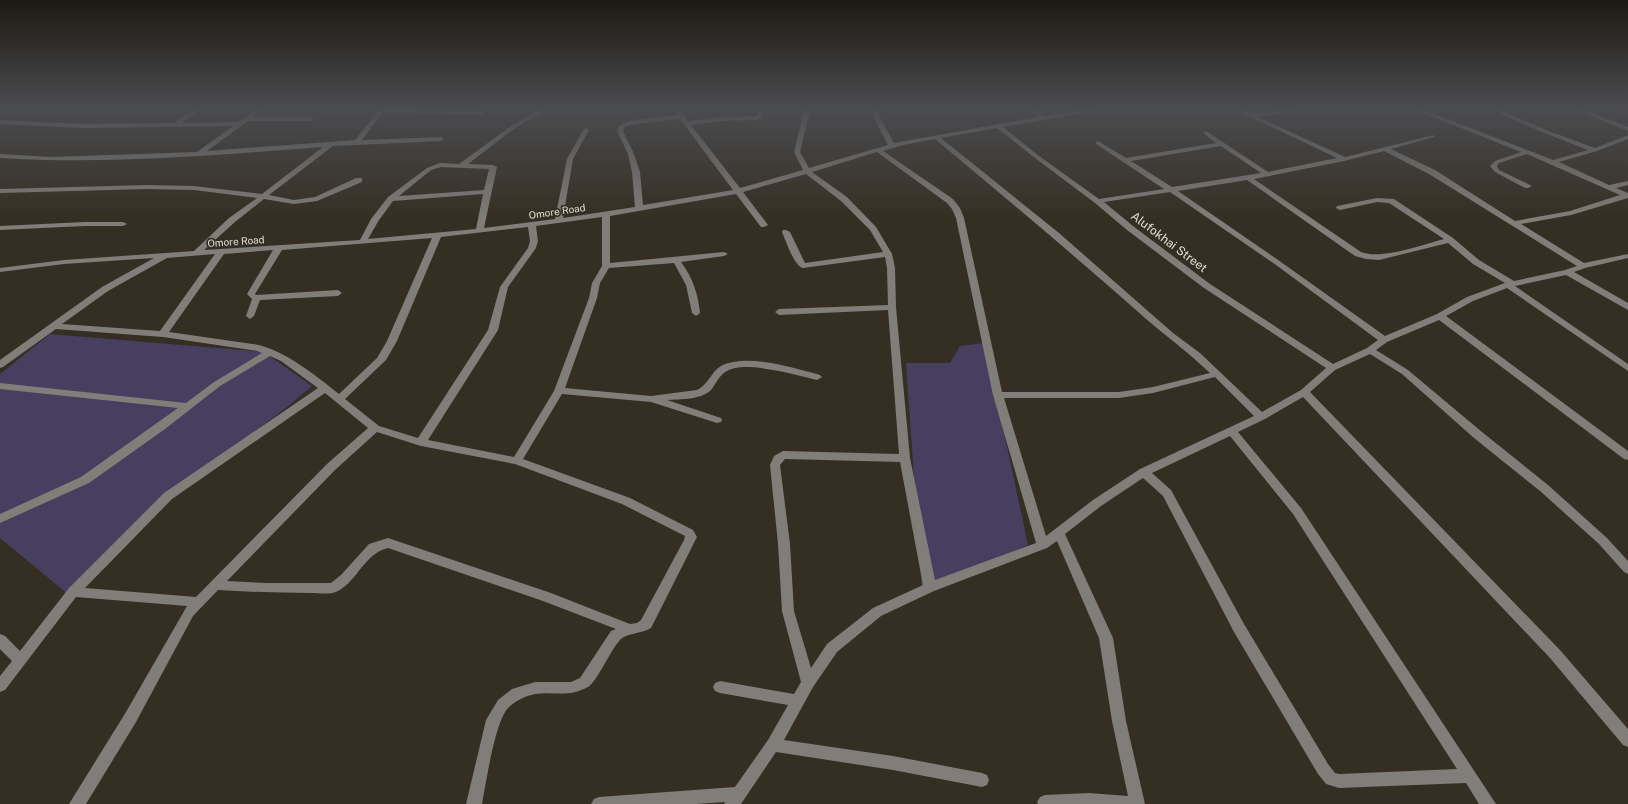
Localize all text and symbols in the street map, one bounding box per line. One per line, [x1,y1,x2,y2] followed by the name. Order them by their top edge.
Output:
[528,201,586,221] street label: Omore Road
[1128,209,1210,275] street label: Alufokhai Street
[207,233,265,249] street label: Omore Road

